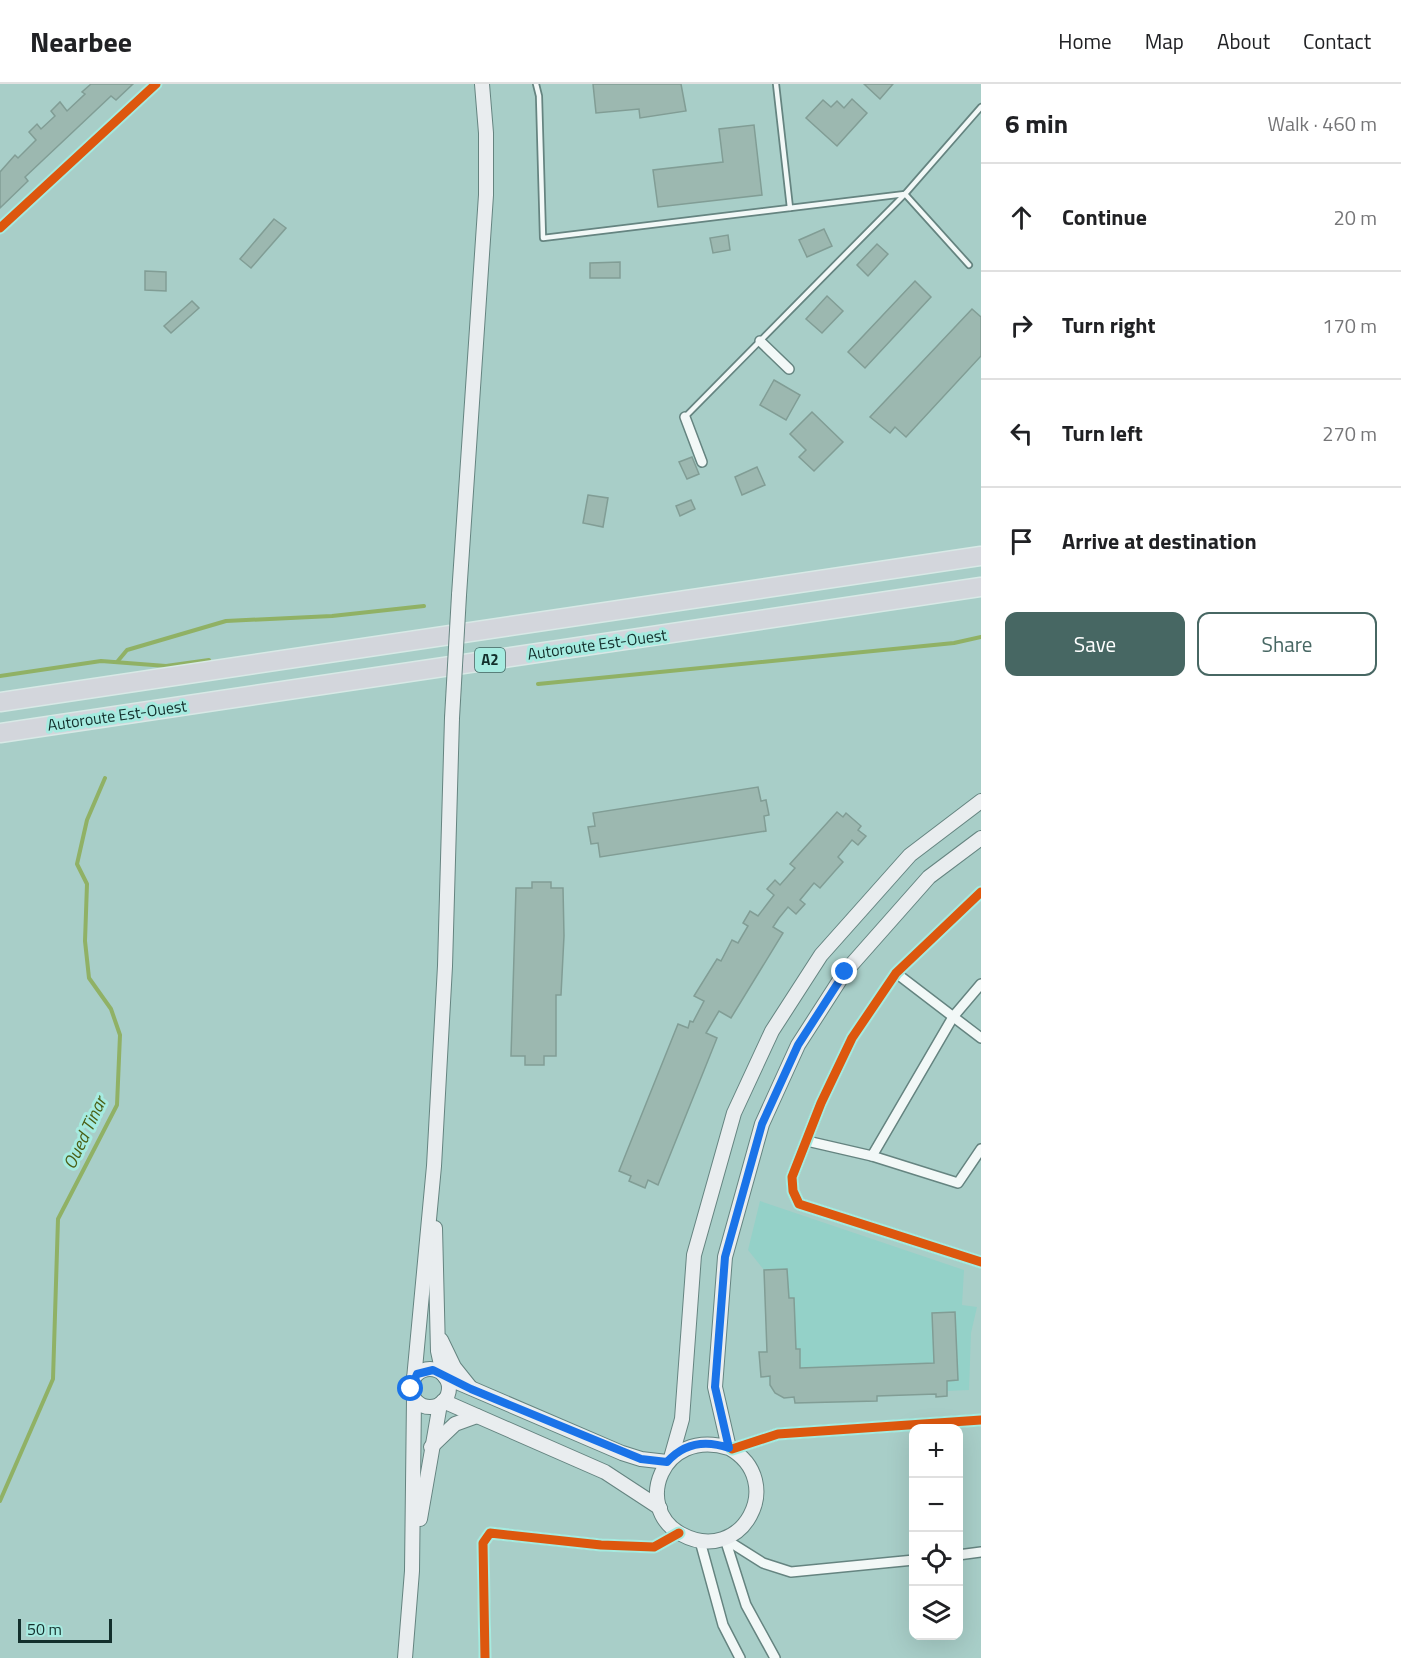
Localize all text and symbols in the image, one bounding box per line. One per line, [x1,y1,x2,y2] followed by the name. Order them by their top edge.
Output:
[30,20,132,63] text: Nearbee
[1058,25,1112,57] text: Home
[1145,25,1184,57] text: Map
[1217,25,1270,57] text: About
[1303,25,1371,57] text: Contact
[1005,104,1068,143] text: 6 min
[1268,108,1377,139] text: Walk · 460 m
[1062,200,1147,234] text: Continue
[1005,201,1038,234] icon: ahead
[1333,202,1377,233] text: 20 m
[1062,308,1156,342] text: Turn right
[1005,309,1038,342] icon: right
[1322,310,1377,341] text: 170 m
[1062,416,1143,450] text: Turn left
[1005,417,1038,450] icon: left
[1322,418,1377,449] text: 270 m
[1062,524,1257,558] text: Arrive at destination
[1005,525,1038,558] icon: arrive
[1005,612,1185,676] button: Save
[1197,612,1377,676] button: Share
[526,622,669,666] street label: Autoroute Est-Ouest
[475,648,505,672] road number: A2
[46,693,189,737] street label: Autoroute Est-Ouest
[831,958,857,984] route end
[56,1090,114,1174] water label: Oued Tinar
[397,1375,423,1401] route start
[909,1424,963,1640] map controls
[909,1424,963,1478] button: +
[909,1478,963,1532] button: −
[909,1532,963,1586] button: locate
[909,1586,963,1640] button: layers
[18,1616,112,1644] scale bar
[27,1617,62,1641] text: 50 m

